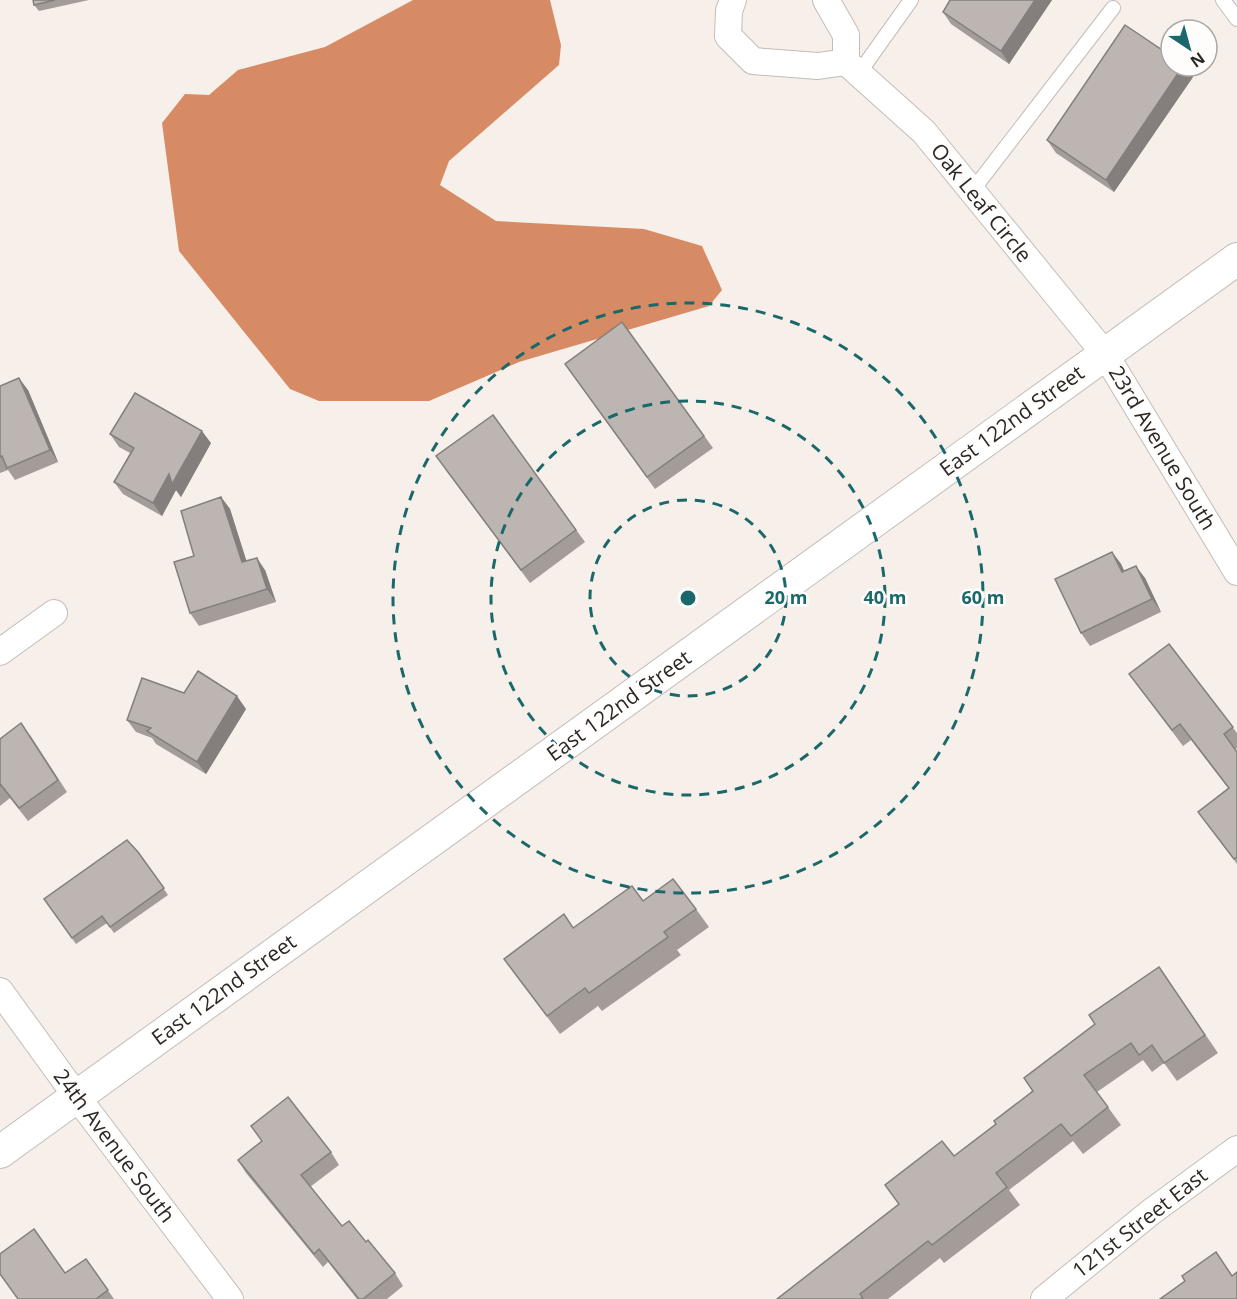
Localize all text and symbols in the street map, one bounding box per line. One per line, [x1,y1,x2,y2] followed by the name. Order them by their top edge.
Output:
[1159,18,1219,78] north arrow
[1186,47,1210,73] text: N
[925,137,1039,268] street label: Oak Leaf Circle
[934,358,1089,482] street label: East 122nd Street
[1103,360,1223,535] street label: 23rd Avenue South
[765,585,807,609] text: 20 m
[864,585,906,609] text: 40 m
[962,585,1004,609] text: 60 m
[678,588,698,608] centre of rings
[541,643,696,767] street label: East 122nd Street
[146,927,301,1051] street label: East 122nd Street
[48,1063,182,1228] street label: 24th Avenue South
[1066,1161,1213,1284] street label: 121st Street East

